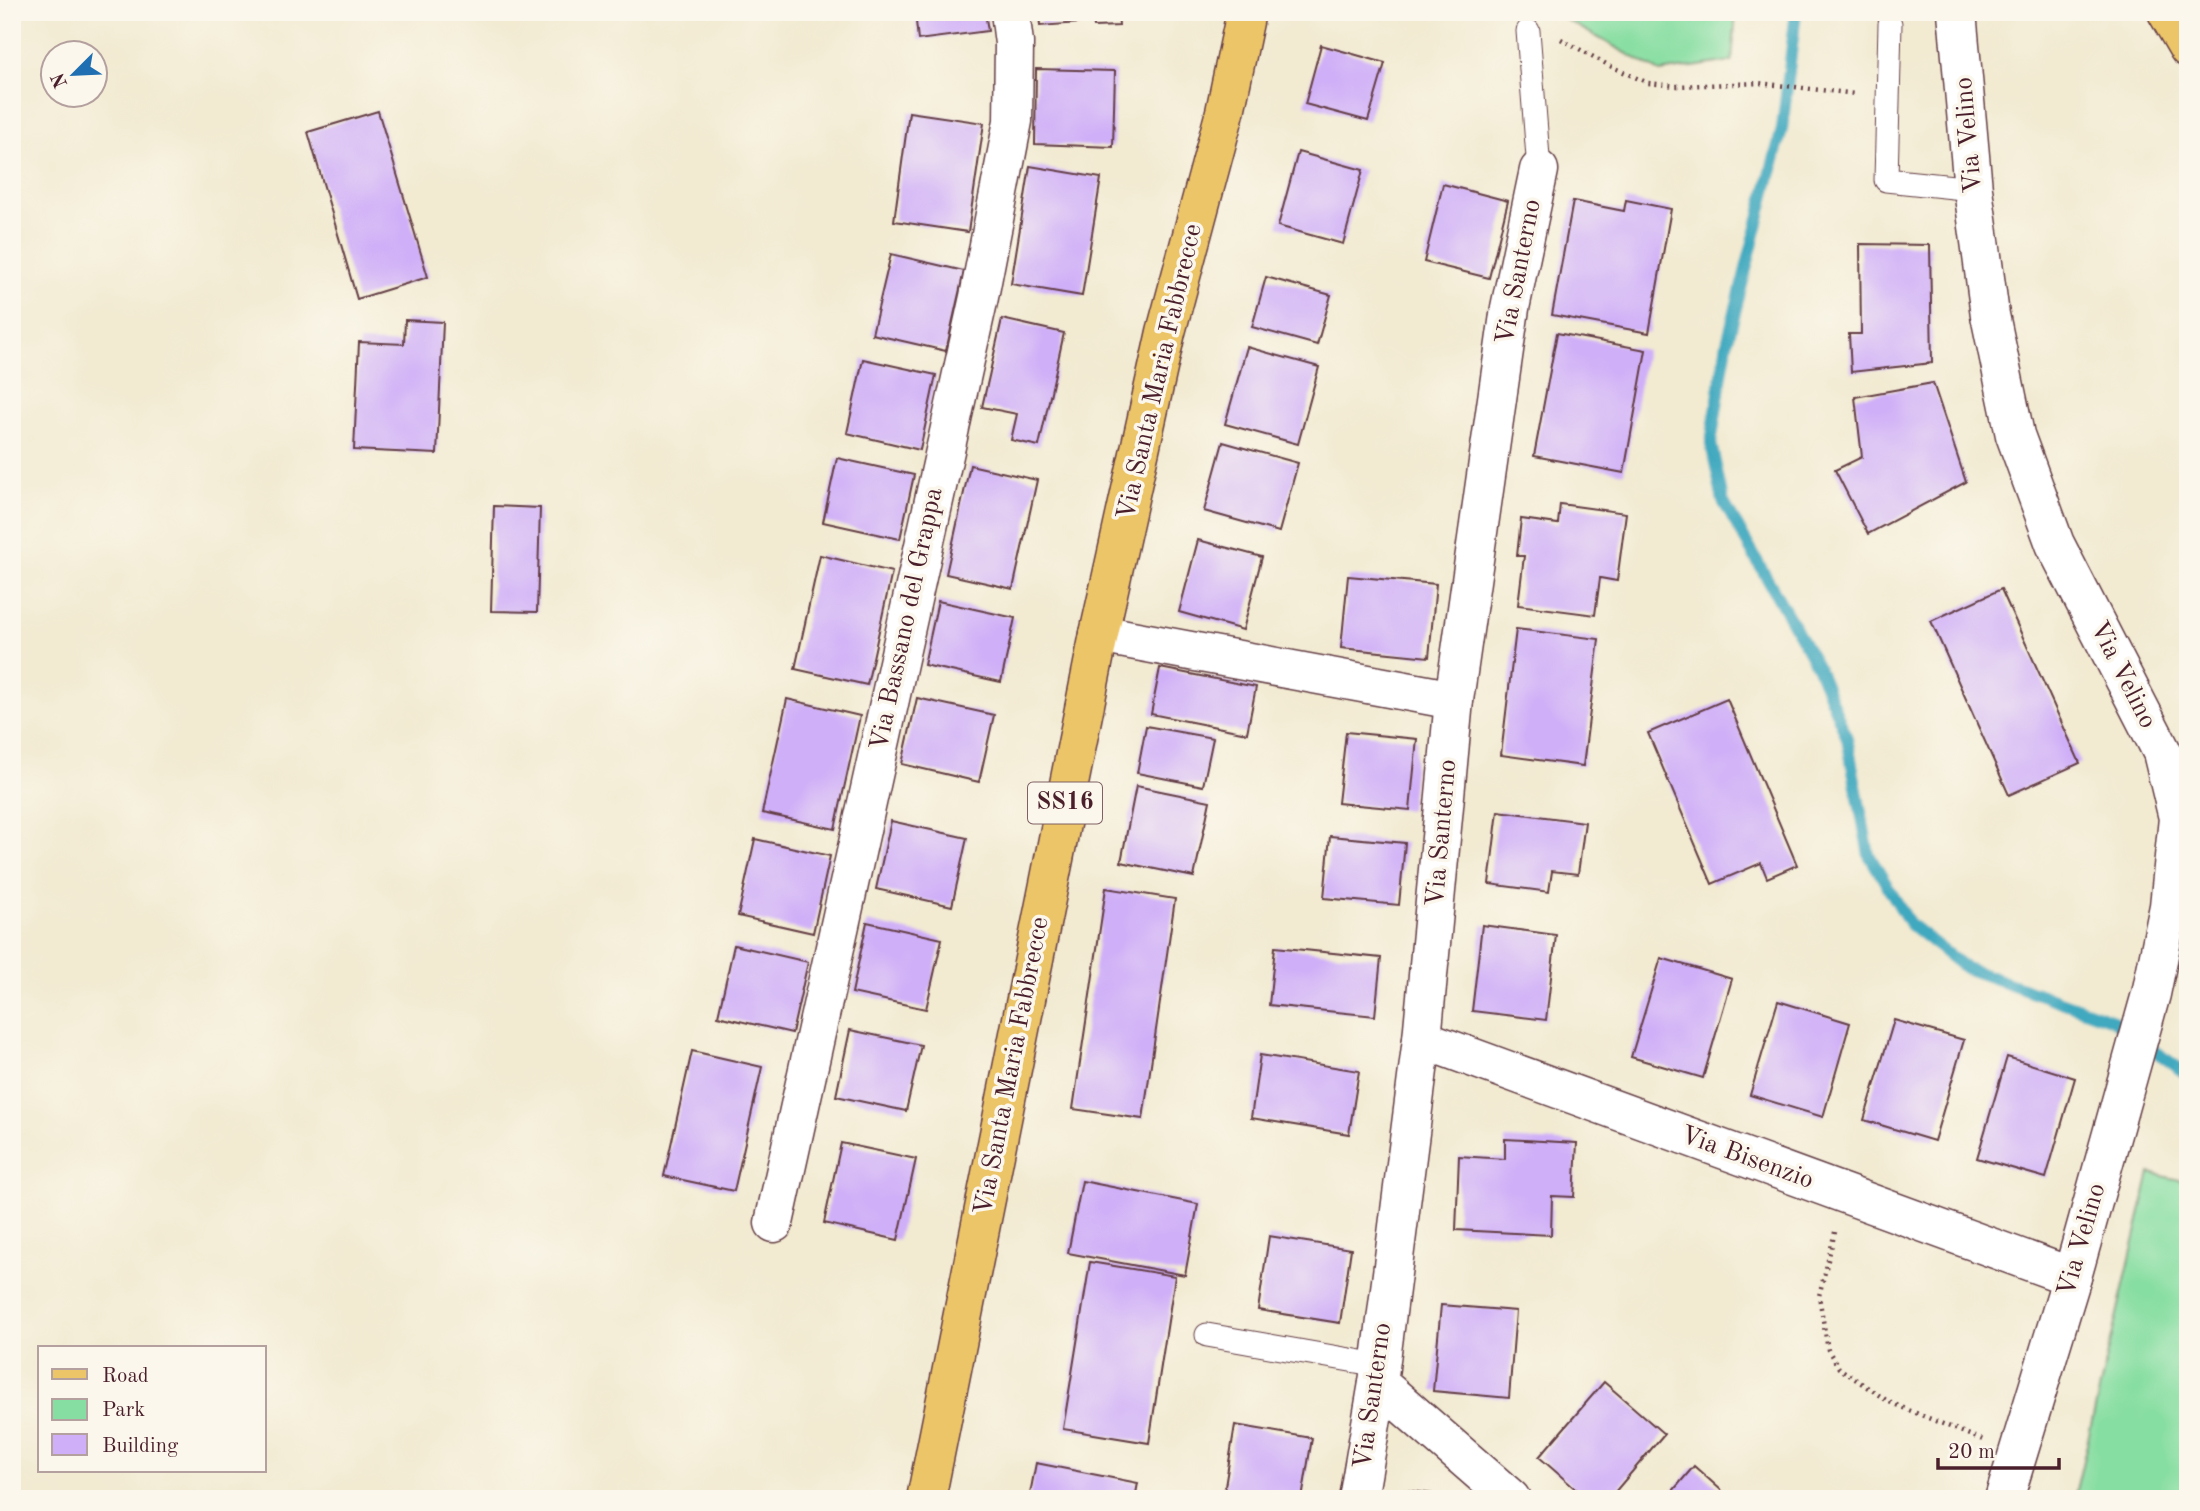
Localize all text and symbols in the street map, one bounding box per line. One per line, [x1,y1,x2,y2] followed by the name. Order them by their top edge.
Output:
[38,38,108,108] north arrow
[49,69,72,90] text: N
[1951,76,1987,194] street label: Via Velino
[1492,197,1546,347] street label: Via Santerno
[1113,221,1207,523] street label: Via Santa Maria Fabbrecce
[866,485,948,753] street label: Via Bassano del Grappa
[2085,617,2161,733] street label: Via Velino
[1423,758,1461,908] street label: Via Santerno
[1028,782,1102,824] road number: SS16
[970,915,1054,1217] street label: Via Santa Maria Fabbrecce
[1677,1122,1817,1194] street label: Via Bisenzio
[2053,1180,2111,1300] street label: Via Velino
[1350,1321,1396,1471] street label: Via Santerno
[38,1346,266,1472] legend
[102,1366,149,1387] text: Road
[102,1400,145,1421] text: Park
[1938,1427,2058,1471] scale bar
[102,1436,179,1457] text: Building
[1948,1442,1995,1463] text: 20 m

